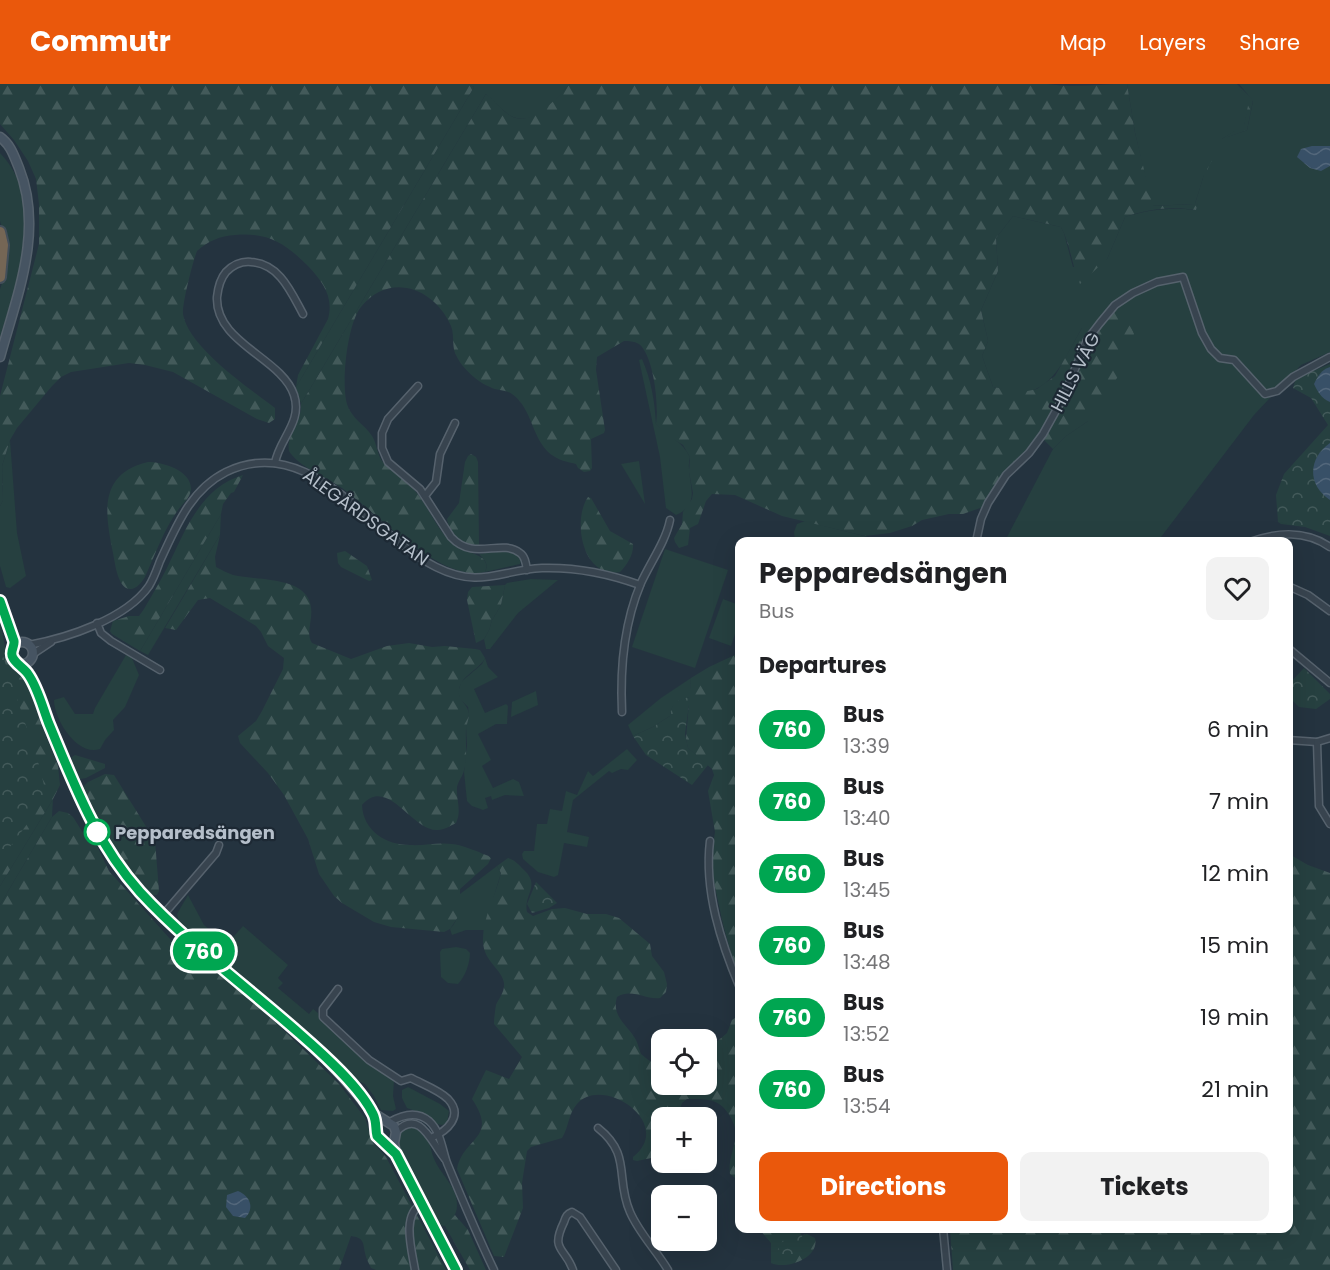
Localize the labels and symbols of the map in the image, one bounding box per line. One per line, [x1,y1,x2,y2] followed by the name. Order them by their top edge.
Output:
[1044,328,1106,416] street label: HILLS VÄG
[298,463,434,571] street label: ÅLEGÅRDSGATAN
[84,819,110,845] marker: Pepparedsängen
[115,820,275,845] place label: Pepparedsängen
[170,932,238,970] line badge: 760

